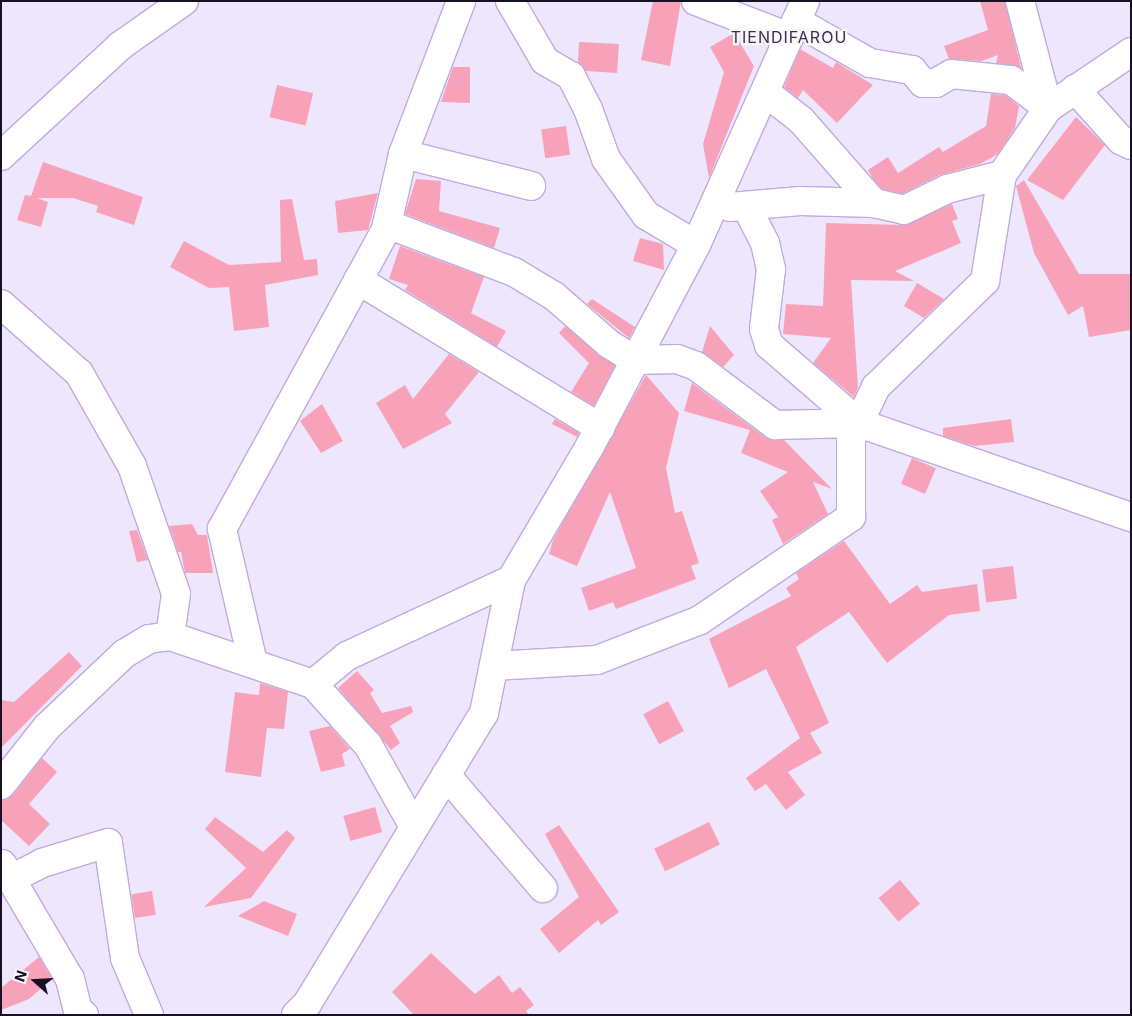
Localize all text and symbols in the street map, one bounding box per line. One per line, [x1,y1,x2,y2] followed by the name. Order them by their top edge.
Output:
[729,27,849,47] district label: TIENDIFAROU
[10,956,60,1006] north arrow
[11,968,30,984] text: N

